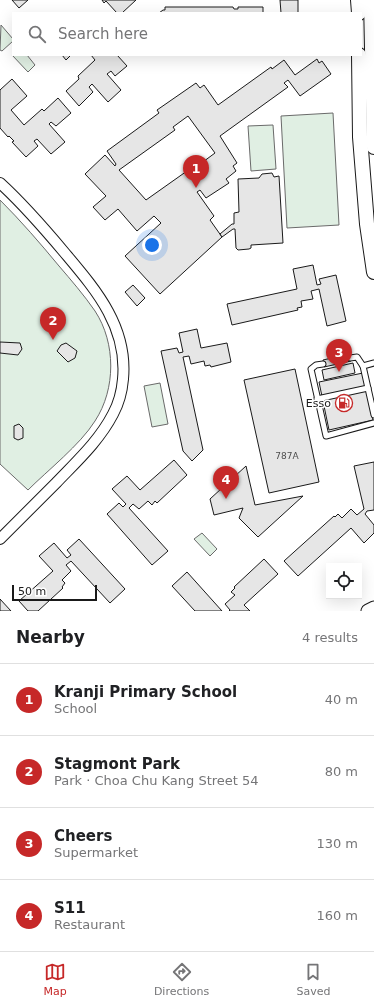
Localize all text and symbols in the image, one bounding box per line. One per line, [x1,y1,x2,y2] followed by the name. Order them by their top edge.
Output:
[12,12,362,56] search box
[26,23,48,45] icon: search
[58,25,148,43] text: Search here
[183,155,209,188] pin: 1
[142,235,162,255] your location
[40,307,66,340] pin: 2
[326,339,352,372] pin: 3
[334,393,354,413] fuel station icon: Esso
[306,397,331,410] place label: Esso
[275,451,300,461] house number: 787A
[213,466,239,499] pin: 4
[326,563,362,599] map controls
[326,563,362,599] button: locate
[12,583,97,602] scale bar
[18,585,46,598] text: 50 m
[16,627,85,647] text: Nearby
[302,630,358,645] text: 4 results
[54,683,237,701] text: Kranji Primary School
[24,692,34,707] text: 1
[325,692,358,707] text: 40 m
[54,701,97,716] text: School
[54,755,180,773] text: Stagmont Park
[24,764,34,779] text: 2
[325,764,358,779] text: 80 m
[54,773,259,788] text: Park · Choa Chu Kang Street 54
[54,827,112,845] text: Cheers
[24,836,34,851] text: 3
[316,836,358,851] text: 130 m
[54,845,138,860] text: Supermarket
[54,899,86,917] text: S11
[24,908,34,923] text: 4
[316,908,358,923] text: 160 m
[54,917,125,932] text: Restaurant
[44,961,67,998] tab: Map
[154,961,209,998] tab: Directions
[296,961,330,998] tab: Saved

